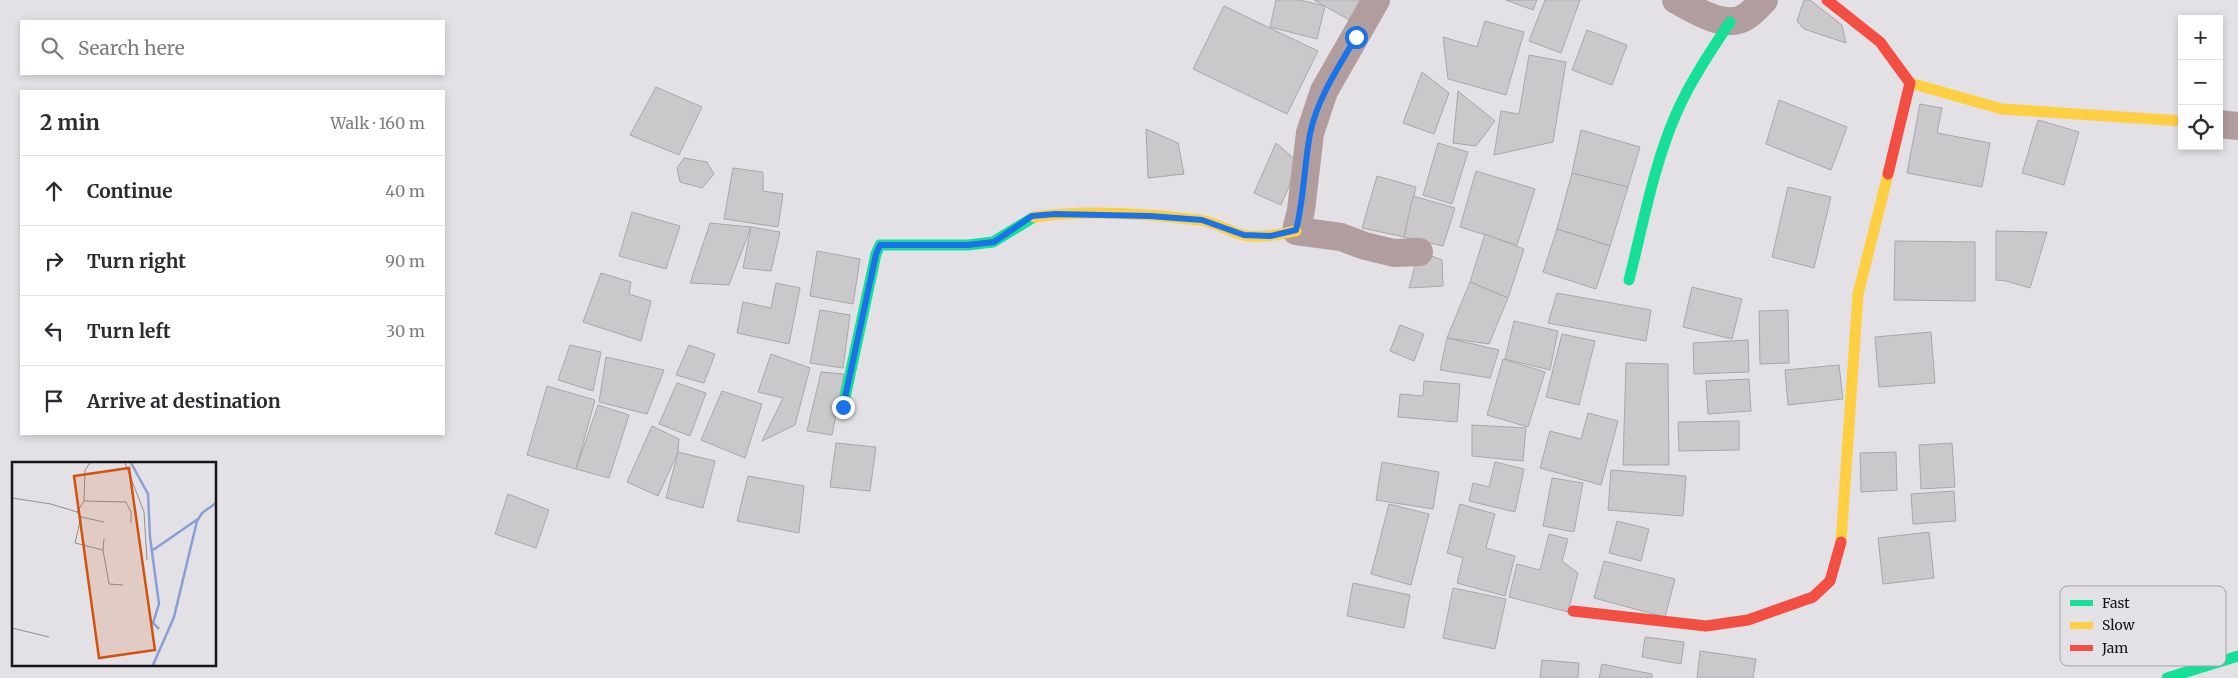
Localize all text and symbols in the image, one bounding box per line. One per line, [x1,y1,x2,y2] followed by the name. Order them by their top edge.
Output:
[2178,15,2223,150] map controls
[2178,15,2223,60] button: +
[20,20,445,75] search box
[1345,26,1368,49] route start
[38,34,66,62] icon: search
[78,36,185,60] text: Search here
[2178,60,2223,105] button: −
[2178,105,2223,150] button: locate
[40,109,100,136] text: 2 min
[330,113,425,133] text: Walk · 160 m
[40,177,68,205] icon: ahead
[87,179,173,203] text: Continue
[385,181,425,201] text: 40 m
[40,247,68,275] icon: right
[87,249,186,273] text: Turn right
[385,251,425,271] text: 90 m
[40,317,68,345] icon: left
[87,319,171,343] text: Turn left
[386,321,425,341] text: 30 m
[40,387,68,415] icon: arrive
[87,389,281,413] text: Arrive at destination
[832,396,855,419] route end
[12,462,216,666] inset map
[2060,586,2226,666] legend
[2102,594,2130,612] text: Fast
[2102,616,2135,634] text: Slow
[2101,639,2128,657] text: Jam

